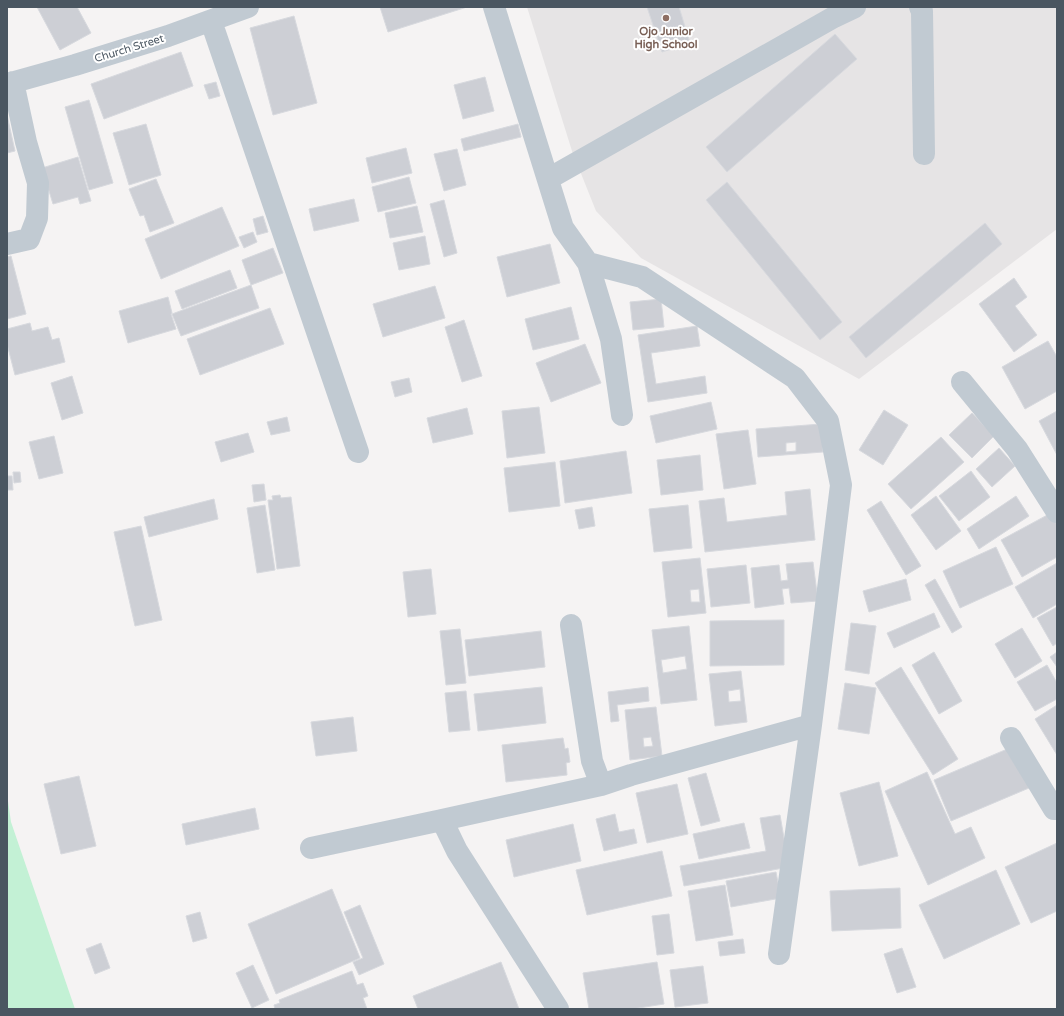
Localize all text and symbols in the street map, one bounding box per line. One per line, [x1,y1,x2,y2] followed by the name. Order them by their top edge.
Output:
[661,13,671,23] marker: Ojo Junior High School
[635,25,698,52] place label: Ojo Junior High School
[93,32,165,65] street label: Church Street

